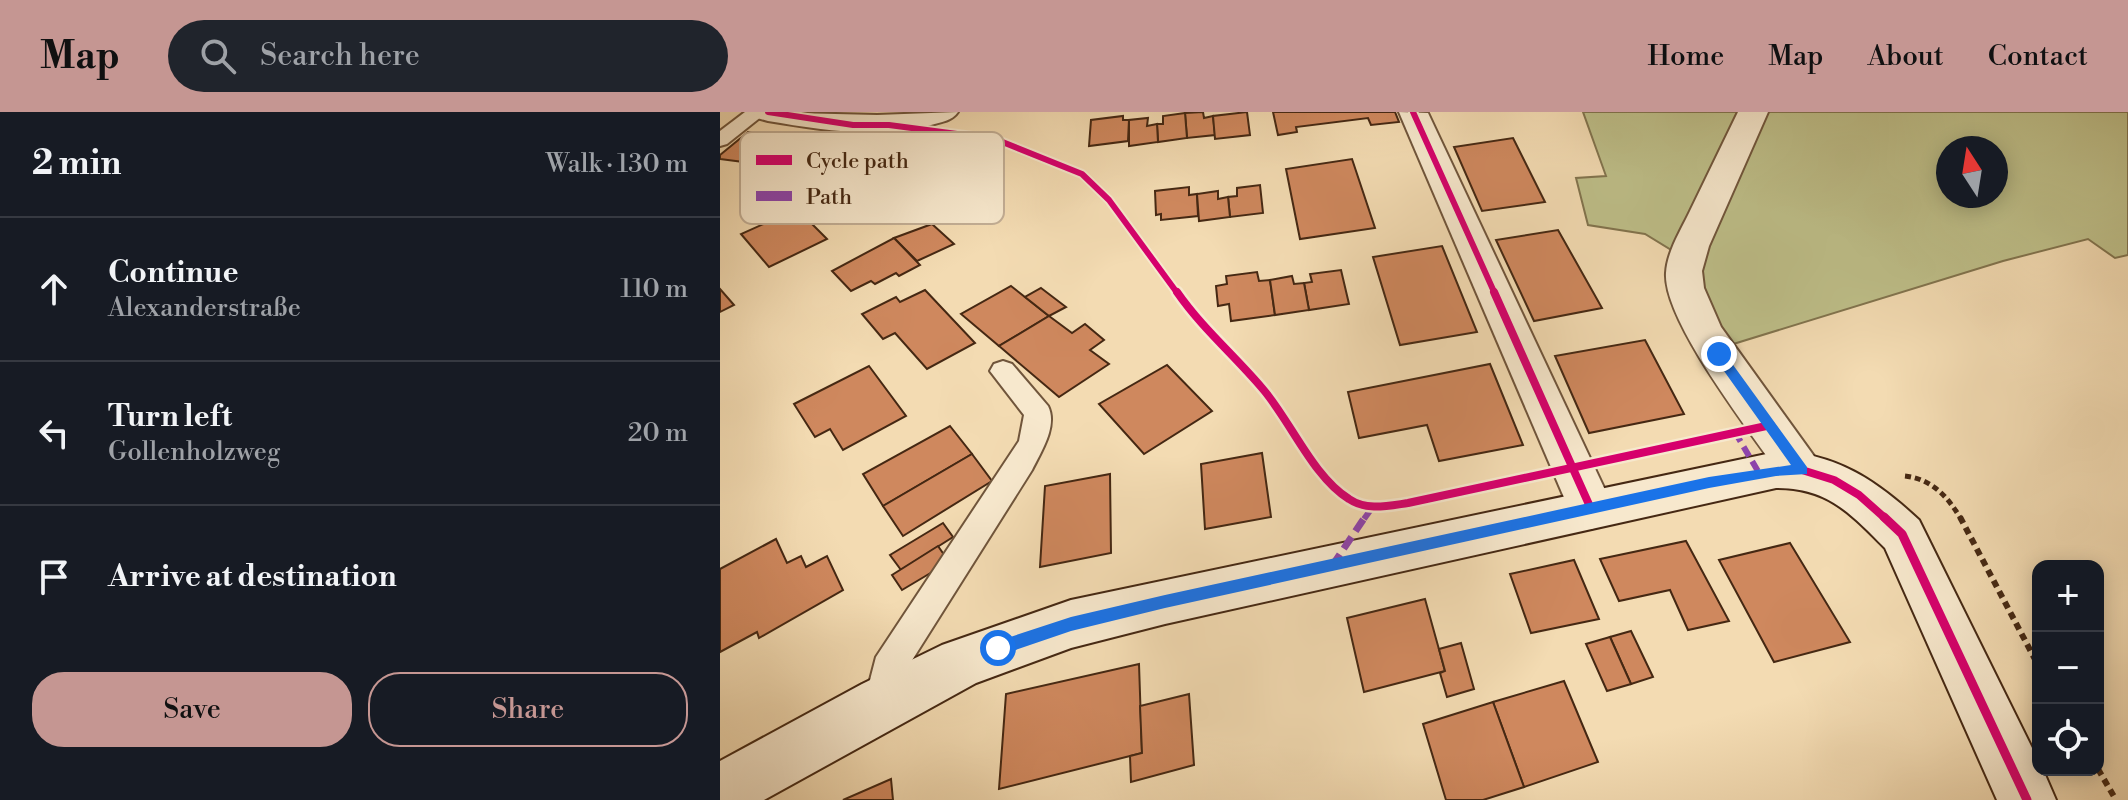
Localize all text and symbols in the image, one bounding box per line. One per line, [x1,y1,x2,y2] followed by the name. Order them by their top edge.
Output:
[168,20,728,92] search box
[40,33,120,80] text: Map
[196,34,240,78] icon: search
[260,37,420,75] text: Search here
[1648,39,1724,74] text: Home
[1768,39,1823,74] text: Map
[1867,39,1944,74] text: About
[1988,39,2088,74] text: Contact
[740,132,1004,224] legend
[1936,136,2008,208] north arrow
[32,143,121,185] text: 2 min
[546,148,688,180] text: Walk · 130 m
[806,148,909,175] text: Cycle path
[806,184,852,211] text: Path
[108,254,239,292] text: Continue
[32,267,76,311] icon: ahead
[620,273,688,305] text: 110 m
[108,292,301,324] text: Alexanderstraße
[1701,336,1737,372] route end
[108,398,232,436] text: Turn left
[32,411,76,455] icon: left
[628,417,688,449] text: 20 m
[108,436,280,468] text: Gollenholzweg
[32,555,76,599] icon: arrive
[108,558,397,596] text: Arrive at destination
[2032,560,2104,776] map controls
[2032,560,2104,632] button: +
[980,630,1016,666] route start
[2032,632,2104,704] button: −
[32,672,352,747] button: Save
[368,672,688,747] button: Share
[2032,704,2104,776] button: locate

